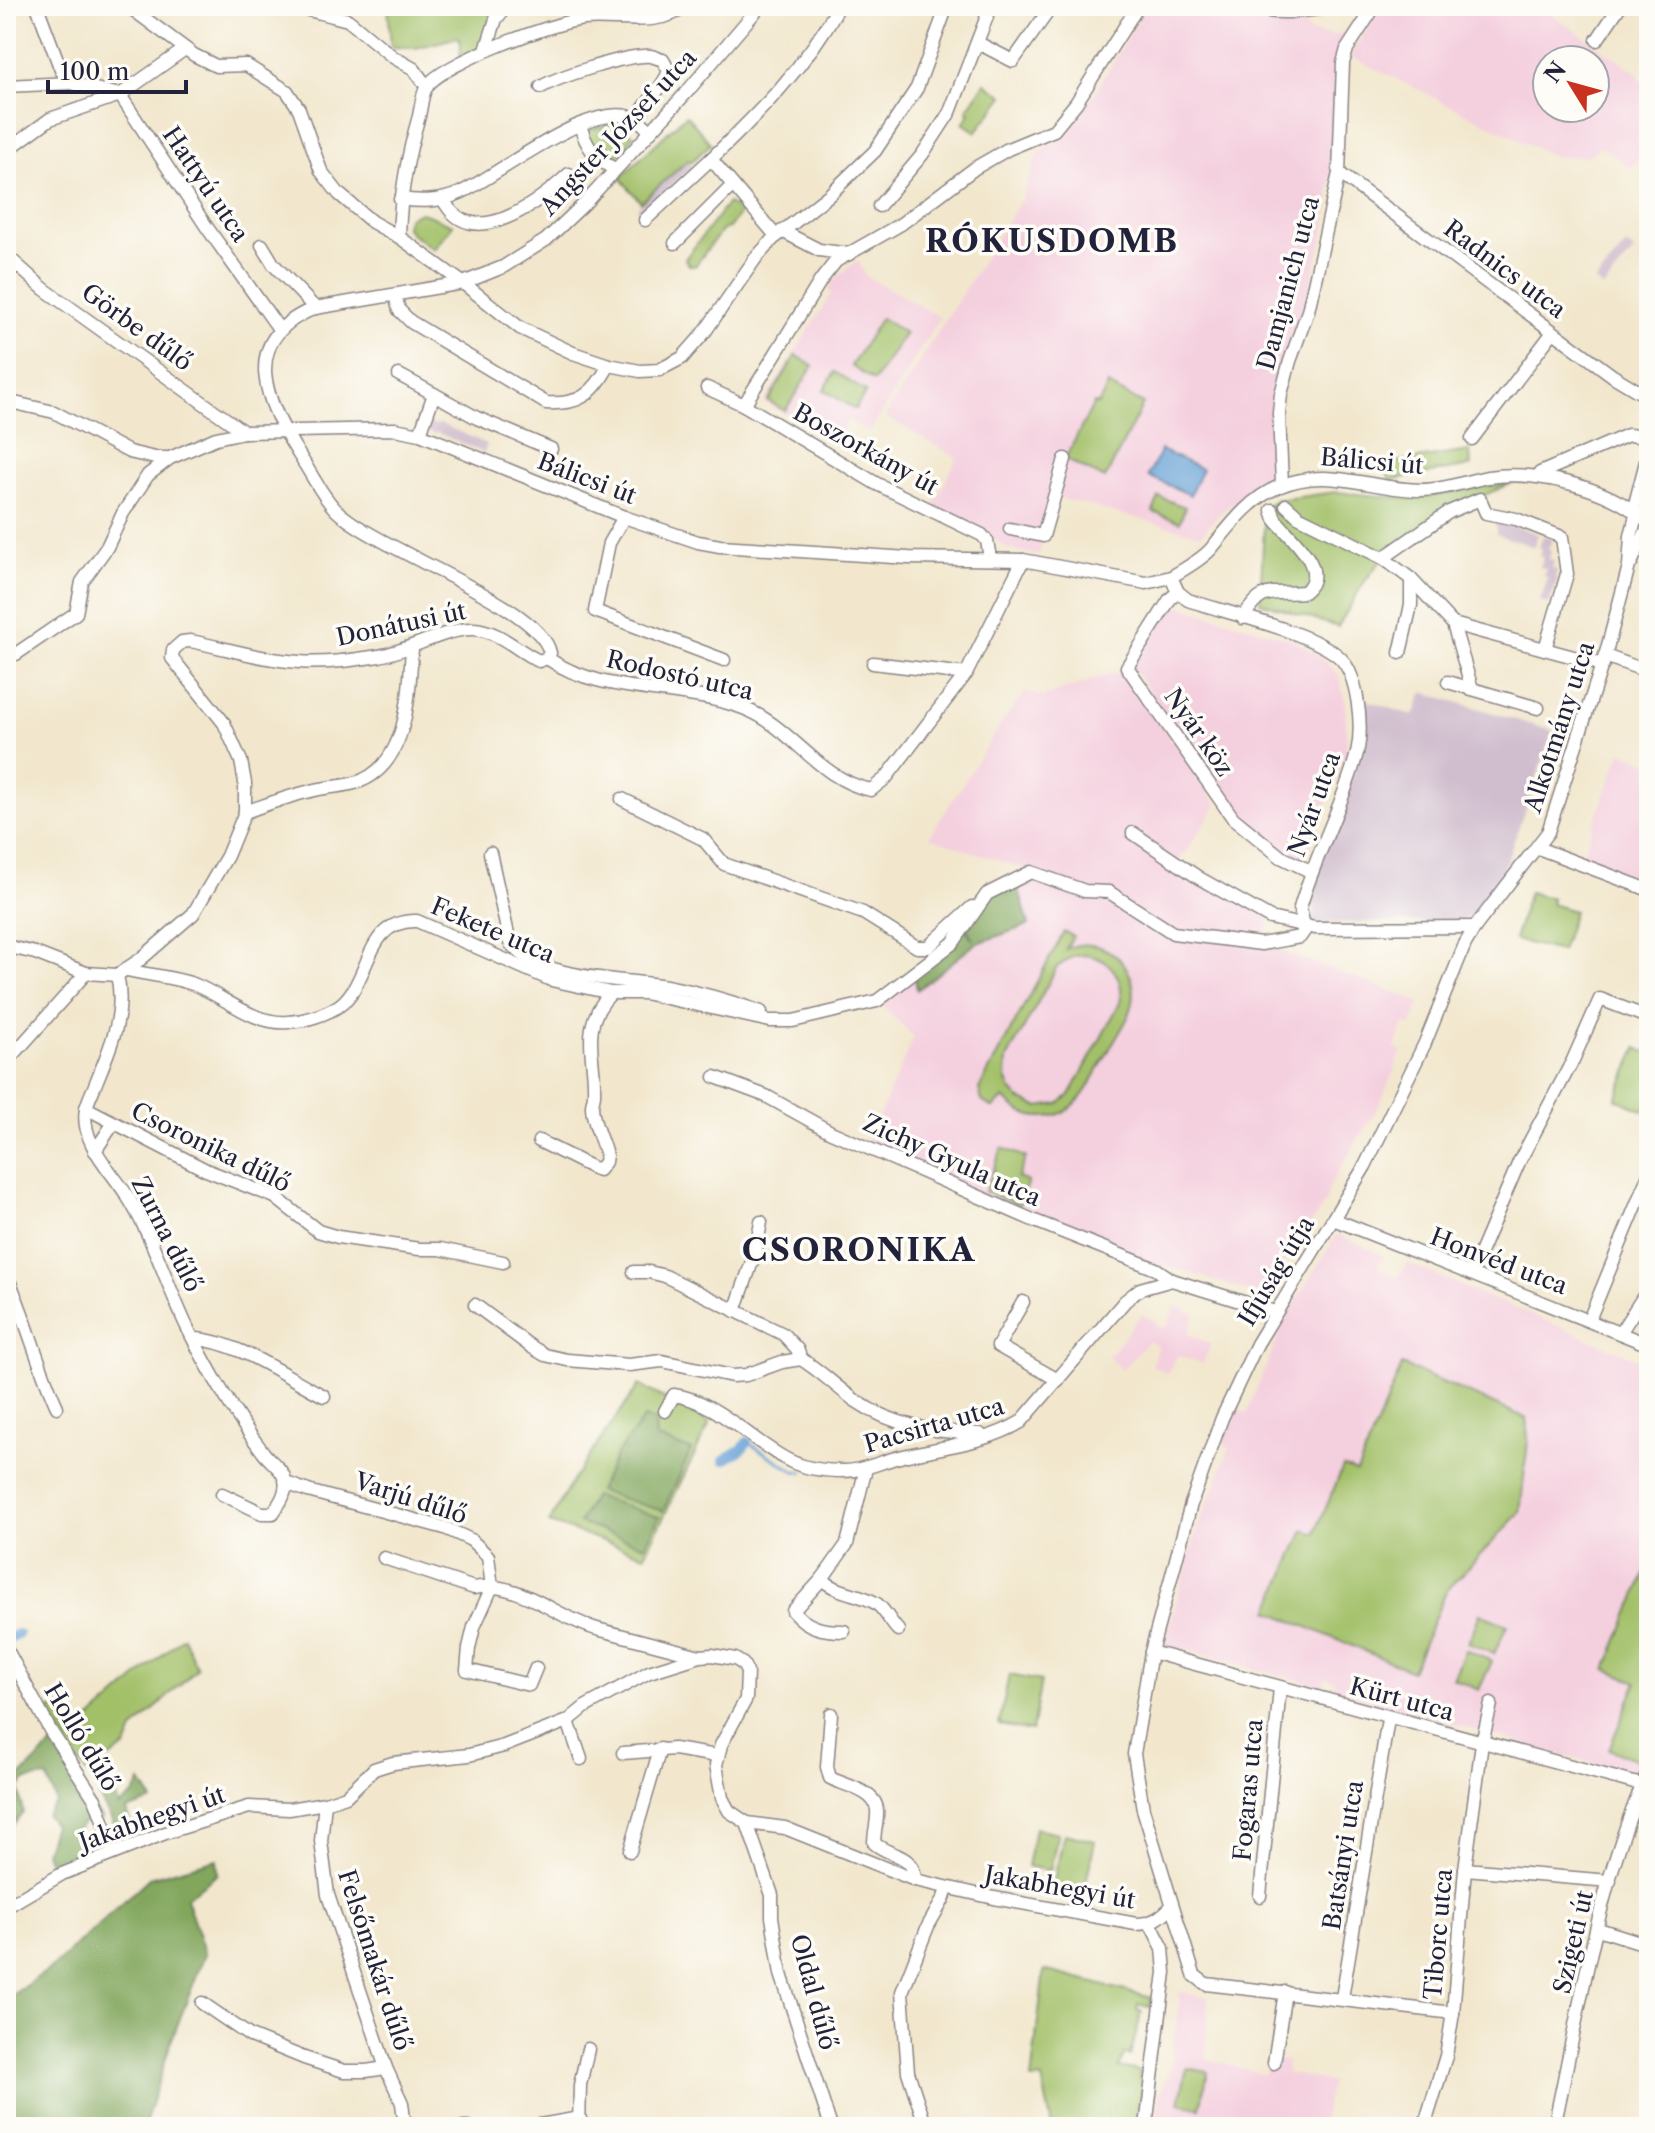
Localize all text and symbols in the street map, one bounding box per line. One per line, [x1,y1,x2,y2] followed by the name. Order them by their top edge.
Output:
[533,43,703,222] street label: Angster József utca
[48,44,186,94] scale bar
[1531,44,1611,124] north arrow
[60,57,129,86] text: 100 m
[1539,57,1572,88] text: N
[157,121,255,247] street label: Hattyú utca
[1251,193,1325,373] street label: Damjanich utca
[1438,214,1572,324] street label: Radnics utca
[925,221,1179,260] district label: RÓKUSDOMB
[76,277,198,377] street label: Görbe dűlő
[788,397,944,501] street label: Boszorkány út
[1319,442,1425,480] street label: Bálicsi út
[533,446,641,510] street label: Bálicsi út
[333,596,469,652] street label: Donátusi út
[1517,638,1600,817] street label: Alkotmány utca
[604,644,757,706] street label: Rodostó utca
[1158,682,1240,782] street label: Nyár köz
[1282,747,1346,860] street label: Nyár utca
[427,891,559,969] street label: Fekete utca
[127,1096,295,1198] street label: Csoronika dűlő
[859,1108,1046,1212] street label: Zichy Gyula utca
[126,1171,208,1297] street label: Zurna dűlő
[1232,1211,1321,1332] street label: Ifjúság útja
[1426,1222,1572,1301] street label: Honvéd utca
[742,1230,976,1269] district label: CSORONIKA
[861,1391,1008,1459] street label: Pacsirta utca
[350,1466,471,1530] street label: Varjú dűlő
[1347,1671,1458,1727] street label: Kürt utca
[38,1678,126,1796] street label: Holló dűlő
[1227,1717,1269,1862] street label: Fogaras utca
[1317,1778,1369,1932] street label: Batsányi utca
[71,1779,229,1858] street label: Jakabhegyi út
[978,1859,1138,1915] street label: Jakabhegyi út
[332,1866,418,2054] street label: Felsőmakár dűlő
[1418,1867,1458,2001] street label: Tiborc utca
[1547,1887,1599,1996] street label: Szigeti út
[785,1931,843,2053] street label: Oldal dűlő

